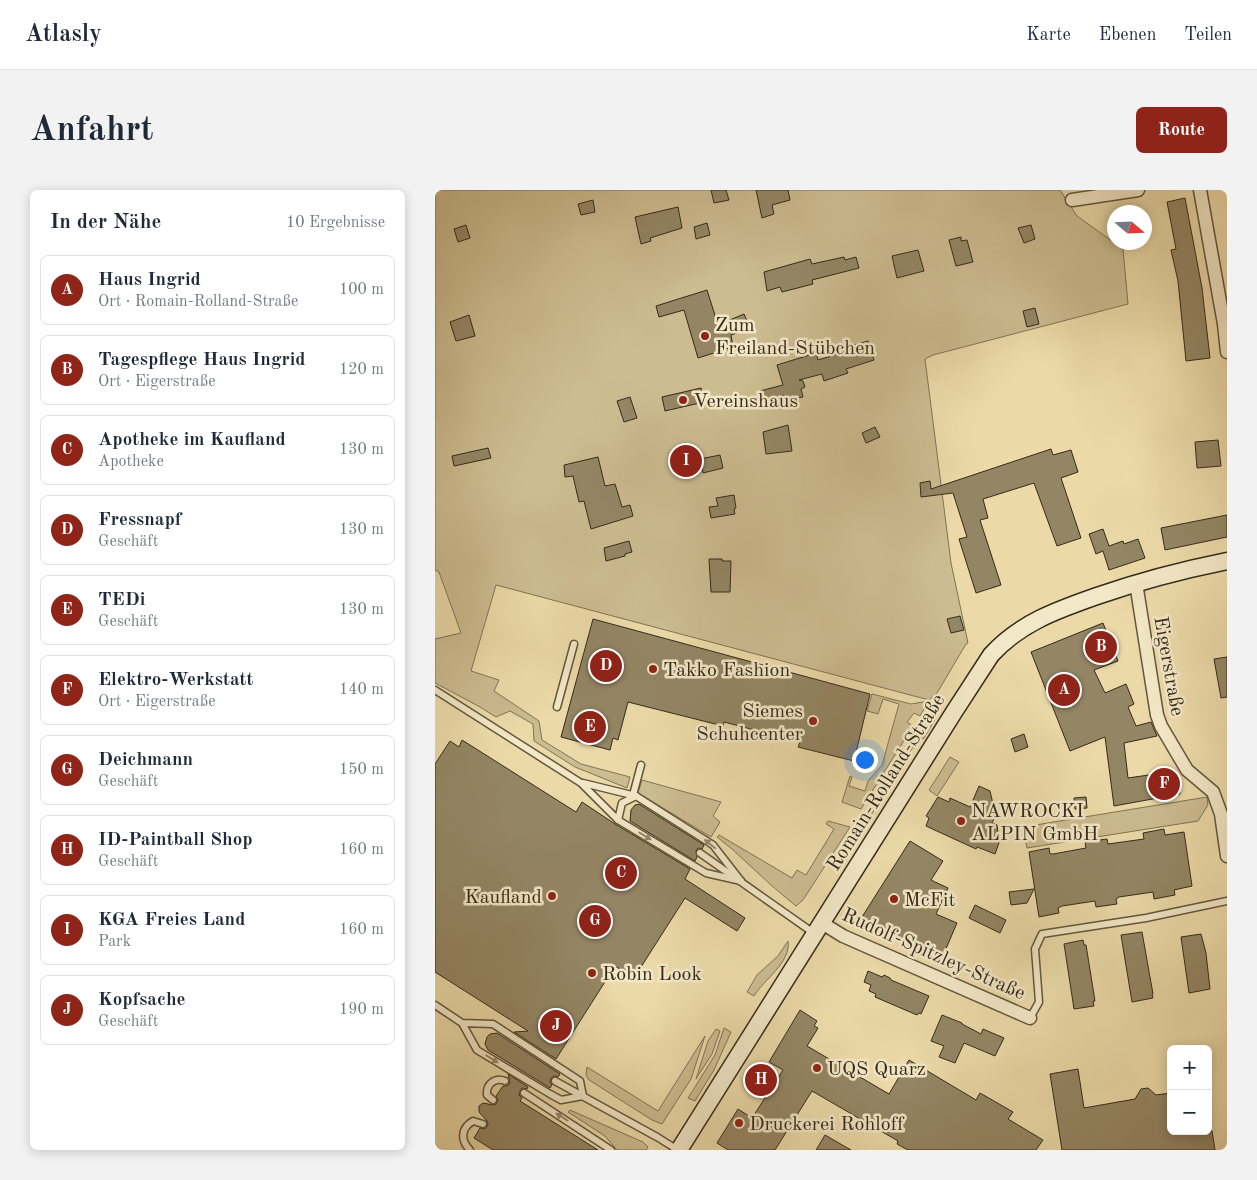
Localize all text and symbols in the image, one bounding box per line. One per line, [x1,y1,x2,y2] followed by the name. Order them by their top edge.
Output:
[25,23,102,47] text: Atlasly
[1026,26,1071,44] text: Karte
[1099,26,1156,44] text: Ebenen
[1184,26,1232,44] text: Teilen
[1136,107,1227,153] button: Route
[30,113,153,148] text: Anfahrt
[1107,205,1152,250] north arrow
[50,212,161,233] text: In der Nähe
[286,215,385,231] text: 10 Ergebnisse
[98,271,201,290] text: Haus Ingrid
[61,282,73,298] text: A
[339,282,384,298] text: 100 m
[98,294,298,310] text: Ort · Romain-Rolland-Straße
[715,316,875,359] place label: Zum Freiland-Stübchen
[699,330,711,342] marker: Zum Freiland-Stübchen
[98,351,306,370] text: Tagespflege Haus Ingrid
[61,362,73,378] text: B
[339,362,384,378] text: 120 m
[98,374,216,390] text: Ort · Eigerstraße
[693,392,798,412] place label: Vereinshaus
[677,394,689,406] marker: Vereinshaus
[98,431,286,450] text: Apotheke im Kaufland
[62,442,72,458] text: C
[339,442,384,458] text: 130 m
[670,442,702,480] pin: I
[98,454,164,470] text: Apotheke
[98,511,182,530] text: Fressnapf
[61,522,73,538] text: D
[339,522,384,538] text: 130 m
[98,534,158,550] text: Geschäft
[98,591,145,610] text: TEDi
[61,602,73,618] text: E
[339,602,384,618] text: 130 m
[98,614,158,630] text: Geschäft
[1149,615,1187,718] street label: Eigerstraße
[1085,628,1117,666] pin: B
[590,647,622,685] pin: D
[663,661,790,681] place label: Takko Fashion
[647,663,659,675] marker: Takko Fashion
[98,671,253,690] text: Elektro-Werkstatt
[1048,671,1080,709] pin: A
[62,682,72,698] text: F
[339,682,384,698] text: 140 m
[824,691,949,875] street label: Romain-Rolland-Straße
[98,694,216,710] text: Ort · Eigerstraße
[696,702,803,745] place label: Siemes Schuhcenter
[574,708,606,746] pin: E
[807,715,819,727] marker: Siemes Schuhcenter
[852,747,878,773] your location
[98,751,193,770] text: Deichmann
[61,762,73,778] text: G
[339,762,384,778] text: 150 m
[1148,765,1180,803] pin: F
[98,774,158,790] text: Geschäft
[971,802,1098,845] place label: NAWROCKI ALPIN GmbH
[955,815,967,827] marker: NAWROCKI ALPIN GmbH
[98,831,253,850] text: ID-Paintball Shop
[639,832,652,841] one-way arrow
[703,838,716,849] one-way arrow
[60,842,74,858] text: H
[339,842,384,858] text: 160 m
[98,854,158,870] text: Geschäft
[605,854,637,892] pin: C
[465,888,542,908] place label: Kaufland
[546,890,558,902] marker: Kaufland
[904,891,955,911] place label: McFit
[888,893,900,905] marker: McFit
[579,902,611,940] pin: G
[838,905,1028,1004] street label: Rudolf-Spitzley-Straße
[98,911,245,930] text: KGA Freies Land
[63,922,71,938] text: I
[339,922,384,938] text: 160 m
[98,934,131,950] text: Park
[602,965,702,985] place label: Robin Look
[586,967,598,979] marker: Robin Look
[98,991,186,1010] text: Kopfsache
[63,1002,71,1018] text: J
[339,1002,384,1018] text: 190 m
[540,1007,572,1045] pin: J
[98,1014,158,1030] text: Geschäft
[1167,1045,1212,1135] map controls
[1167,1045,1212,1090] button: +
[486,1054,499,1064] one-way arrow
[827,1060,926,1080] place label: UQS Quarz
[745,1061,777,1099] pin: H
[811,1062,823,1074] marker: UQS Quarz
[1167,1090,1212,1135] button: −
[556,1113,569,1122] one-way arrow
[749,1115,905,1135] place label: Druckerei Rohloff
[733,1117,745,1129] marker: Druckerei Rohloff

